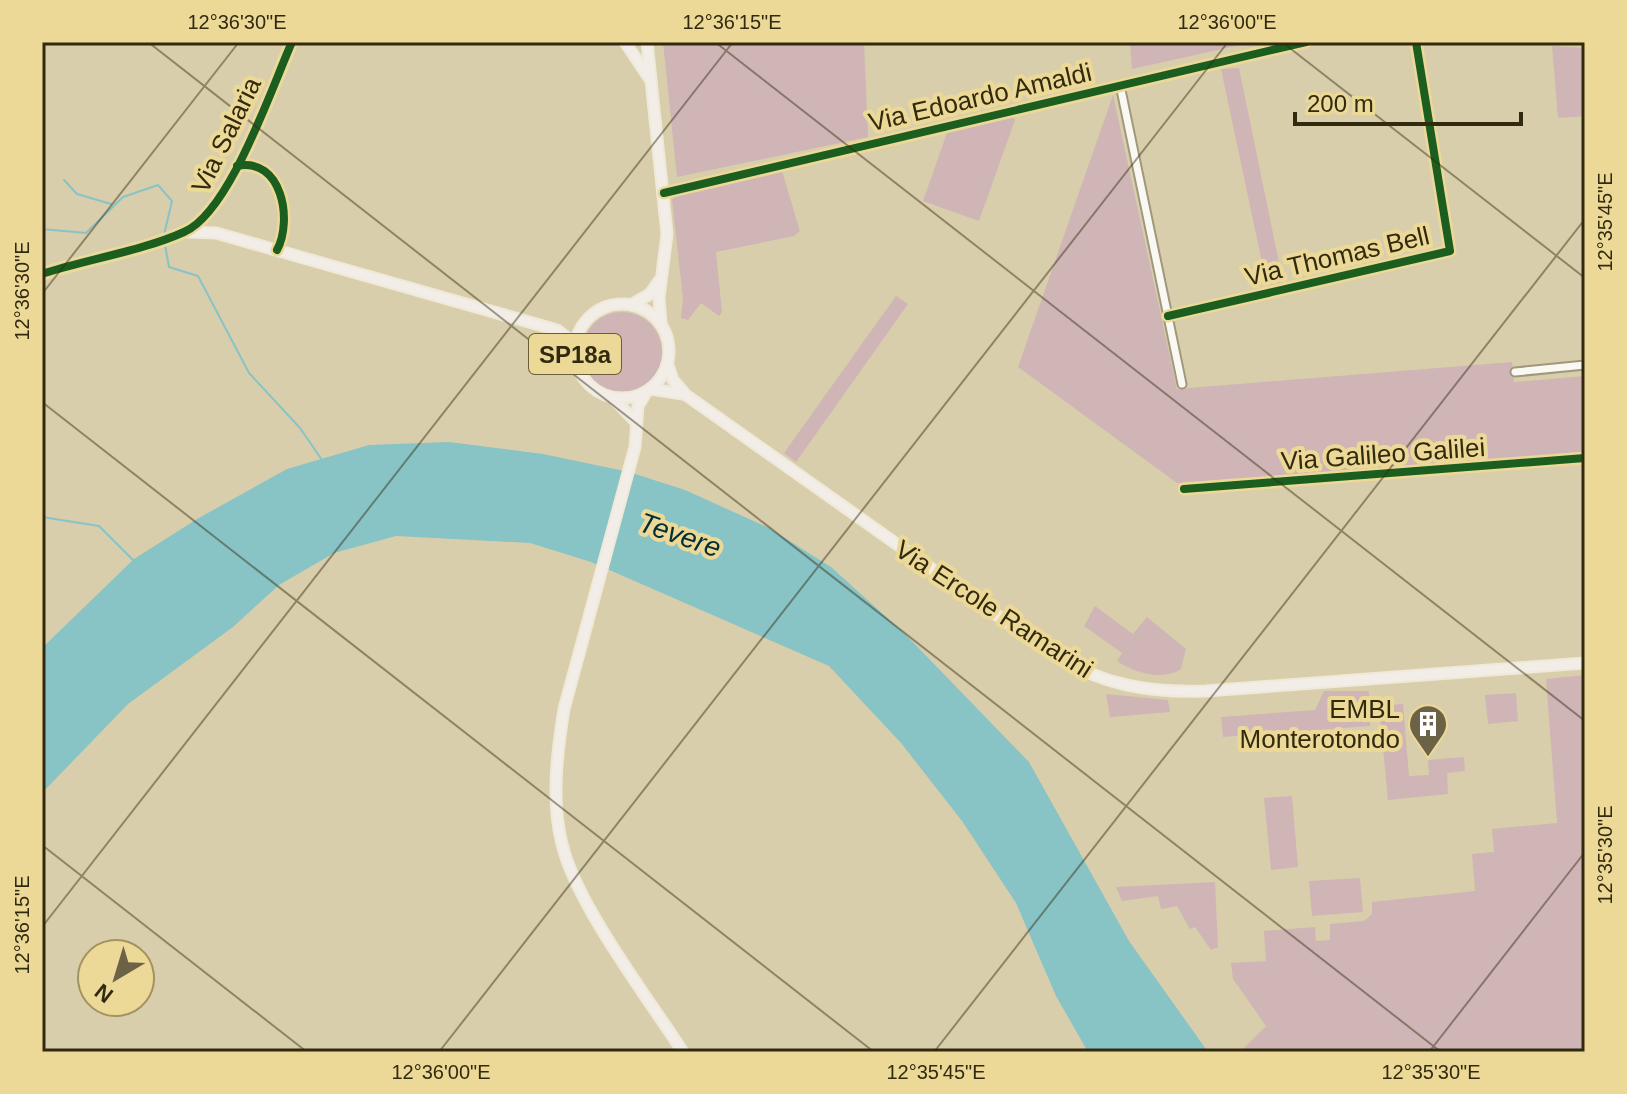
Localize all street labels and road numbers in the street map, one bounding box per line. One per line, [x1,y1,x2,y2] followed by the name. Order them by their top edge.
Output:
[866,57,1094,137] street label: Via Edoardo Amaldi
[185,72,267,198] street label: Via Salaria
[1242,220,1432,292] street label: Via Thomas Bell
[529,334,621,374] road number: SP18a
[1280,432,1486,476] street label: Via Galileo Galilei
[890,534,1098,684] street label: Via Ercole Ramarini

